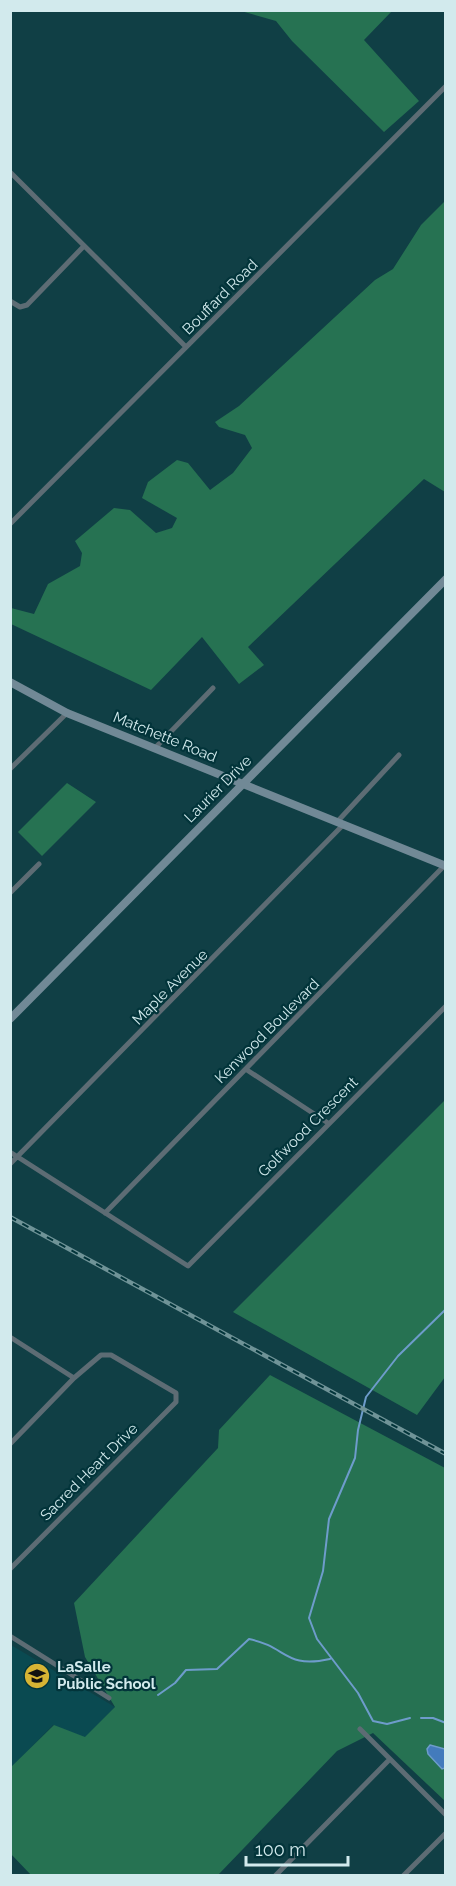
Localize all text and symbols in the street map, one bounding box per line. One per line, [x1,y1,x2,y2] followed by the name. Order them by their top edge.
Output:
[179,256,261,338] street label: Bouffard Road
[110,708,220,766] street label: Matchette Road
[181,751,256,826] street label: Laurier Drive
[128,945,212,1029] street label: Maple Avenue
[211,975,323,1087] street label: Kenwood Boulevard
[254,1073,362,1181] street label: Golfwood Crescent
[37,1419,142,1524] street label: Sacred Heart Drive
[57,1658,156,1693] place label: LaSalle Public School
[22,1661,52,1691] school or university icon: LaSalle Public School
[246,1829,348,1867] scale bar
[255,1839,306,1860] text: 100 m

